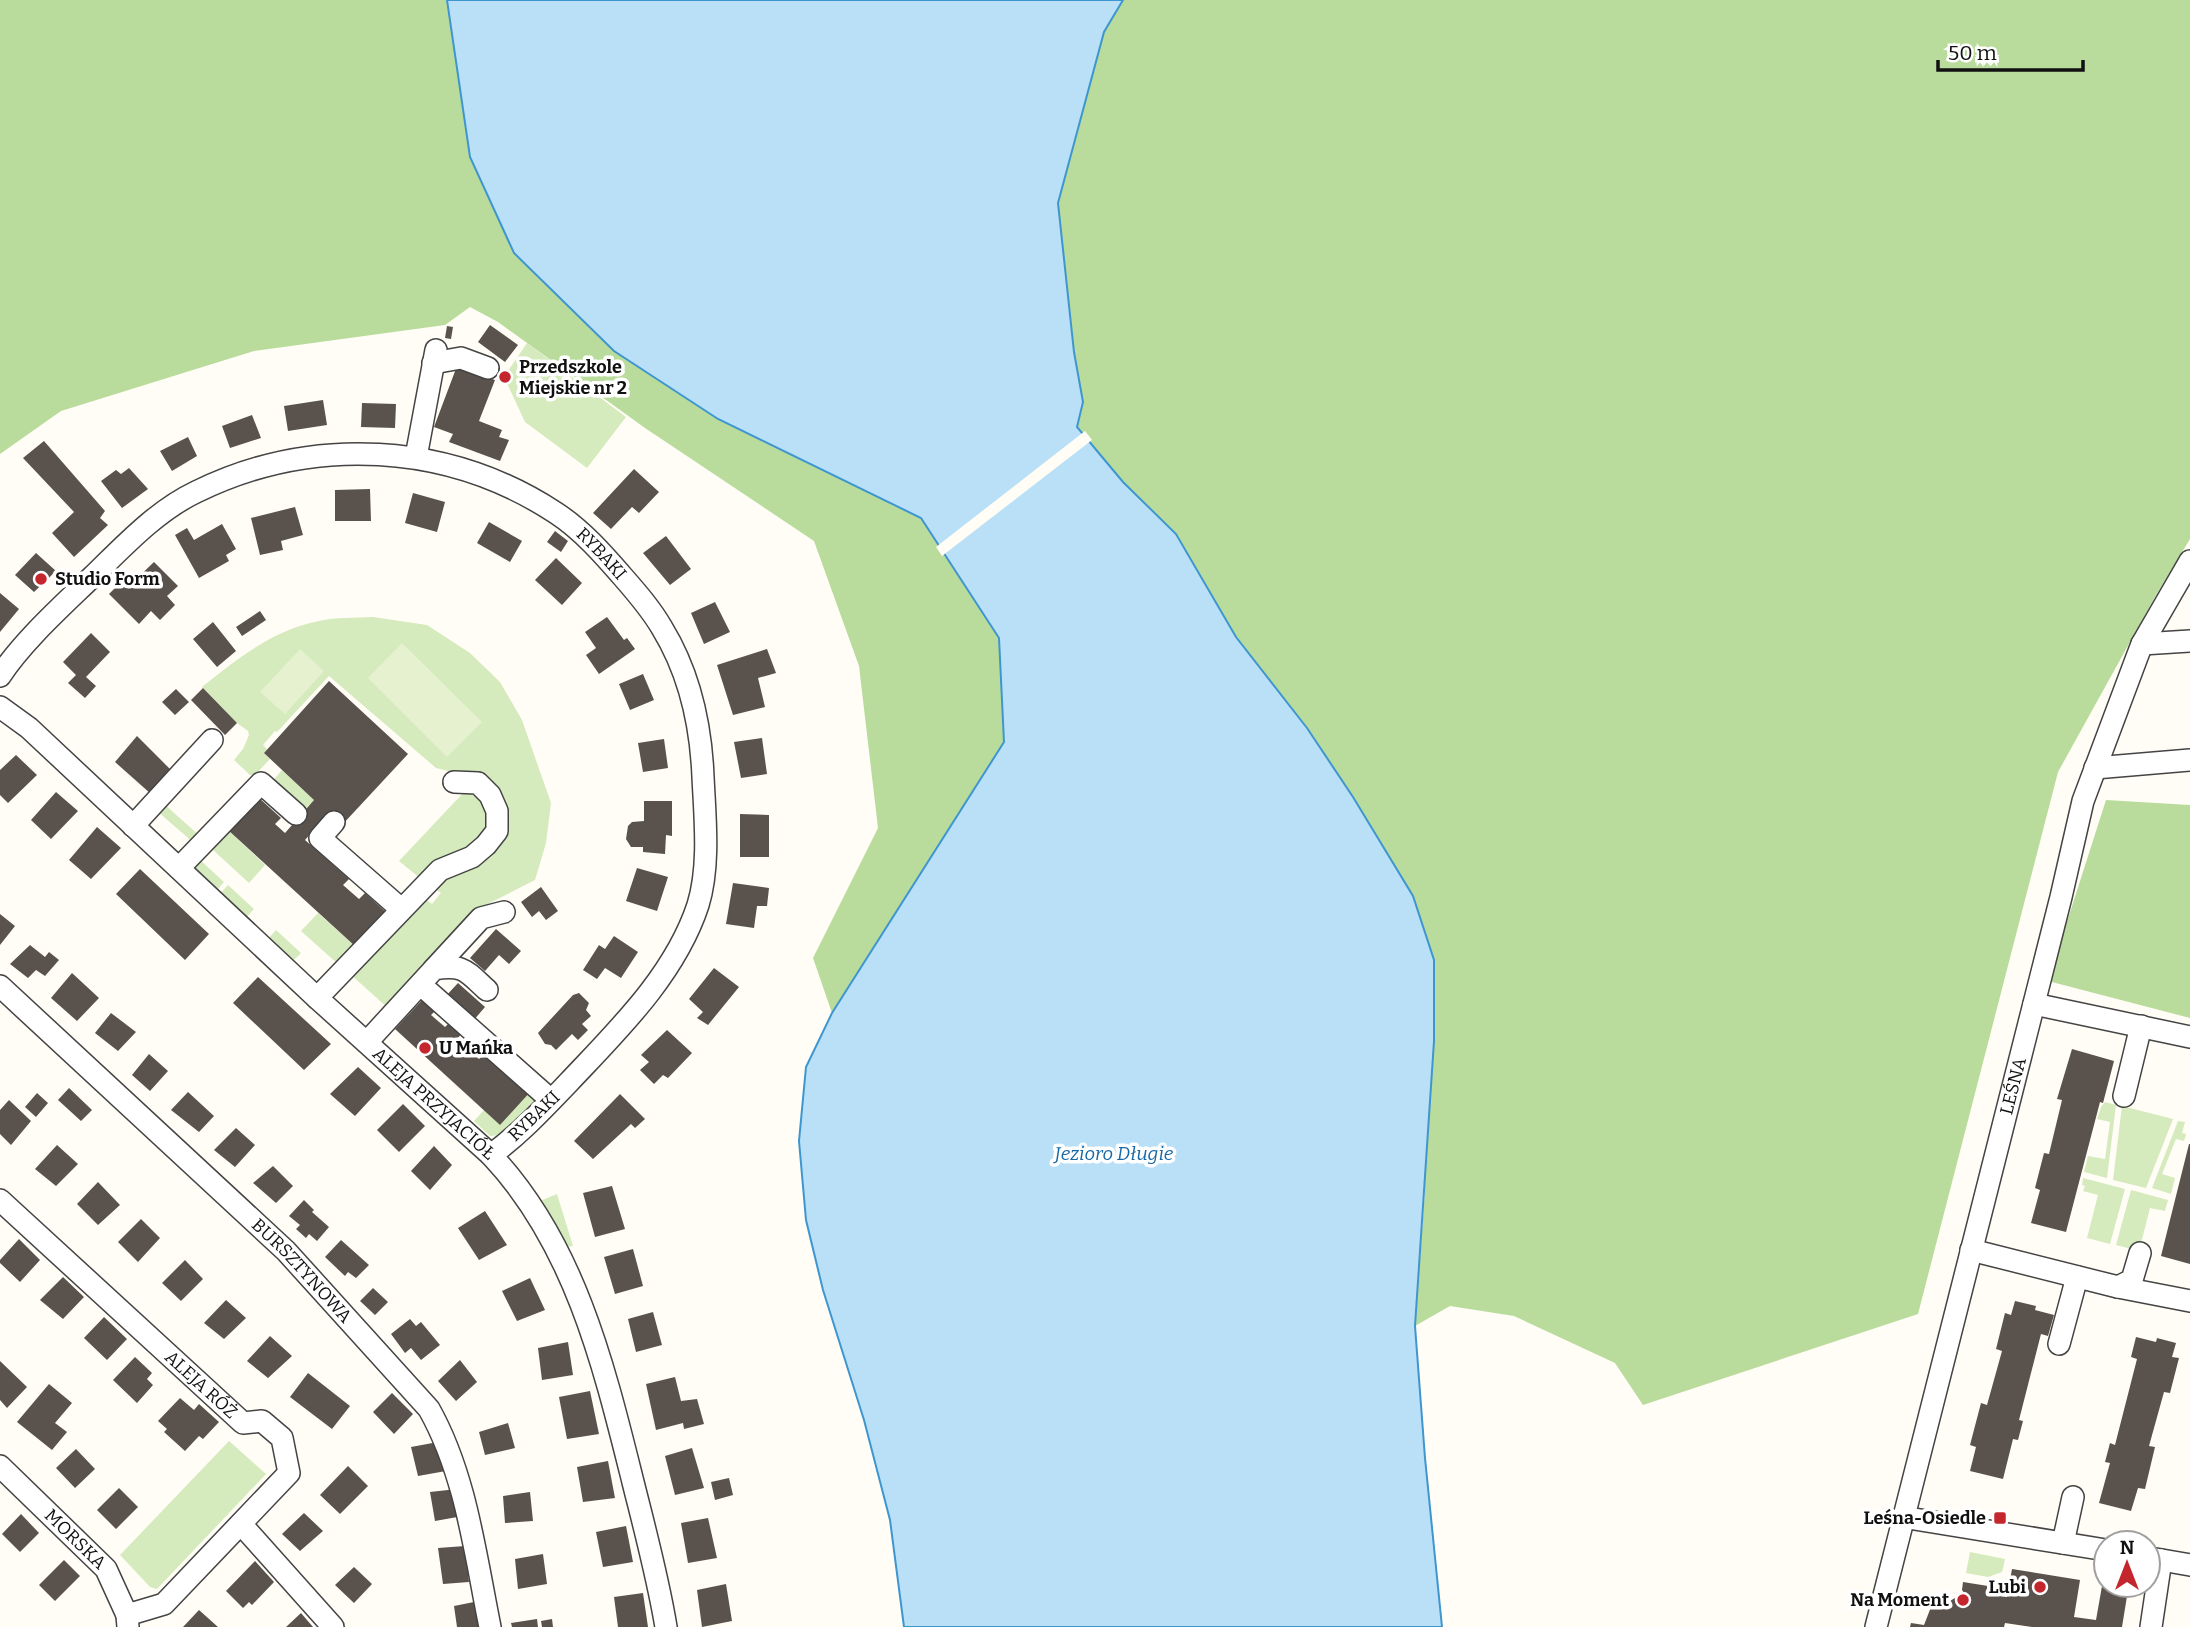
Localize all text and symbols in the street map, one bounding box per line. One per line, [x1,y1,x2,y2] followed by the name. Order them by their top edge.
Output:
[1938,28,2083,72] scale bar
[1948,40,1997,66] text: 50 m
[519,356,627,399] place label: Przedszkole Miejskie nr 2
[497,369,513,385] marker: Przedszkole Miejskie nr 2
[572,523,631,584] street label: RYBAKI
[55,568,160,590] place label: Studio Form
[33,571,49,587] marker: Studio Form
[439,1037,513,1059] place label: U Mańka
[417,1040,433,1056] marker: U Mańka
[368,1043,500,1164] street label: ALEJA PRZYJACIÓŁ
[1995,1055,2031,1117] street label: LEŚNA
[504,1086,564,1146] street label: RYBAKI
[1053,1142,1174,1165] water label: Jezioro Długie
[247,1214,357,1327] street label: BURSZTYNOWA
[160,1346,242,1423] street label: ALEJA RÓŻ
[40,1504,111,1574] street label: MORSKA
[1863,1507,1986,1529] place label: Leśna-Osiedle
[1992,1510,2008,1526] marker: Leśna-Osiedle
[2092,1529,2162,1599] north arrow
[2120,1536,2135,1559] text: N
[1989,1576,2026,1598] place label: Lubi
[2032,1579,2048,1595] marker: Lubi
[1850,1589,1949,1611] place label: Na Moment
[1955,1592,1971,1608] marker: Na Moment

